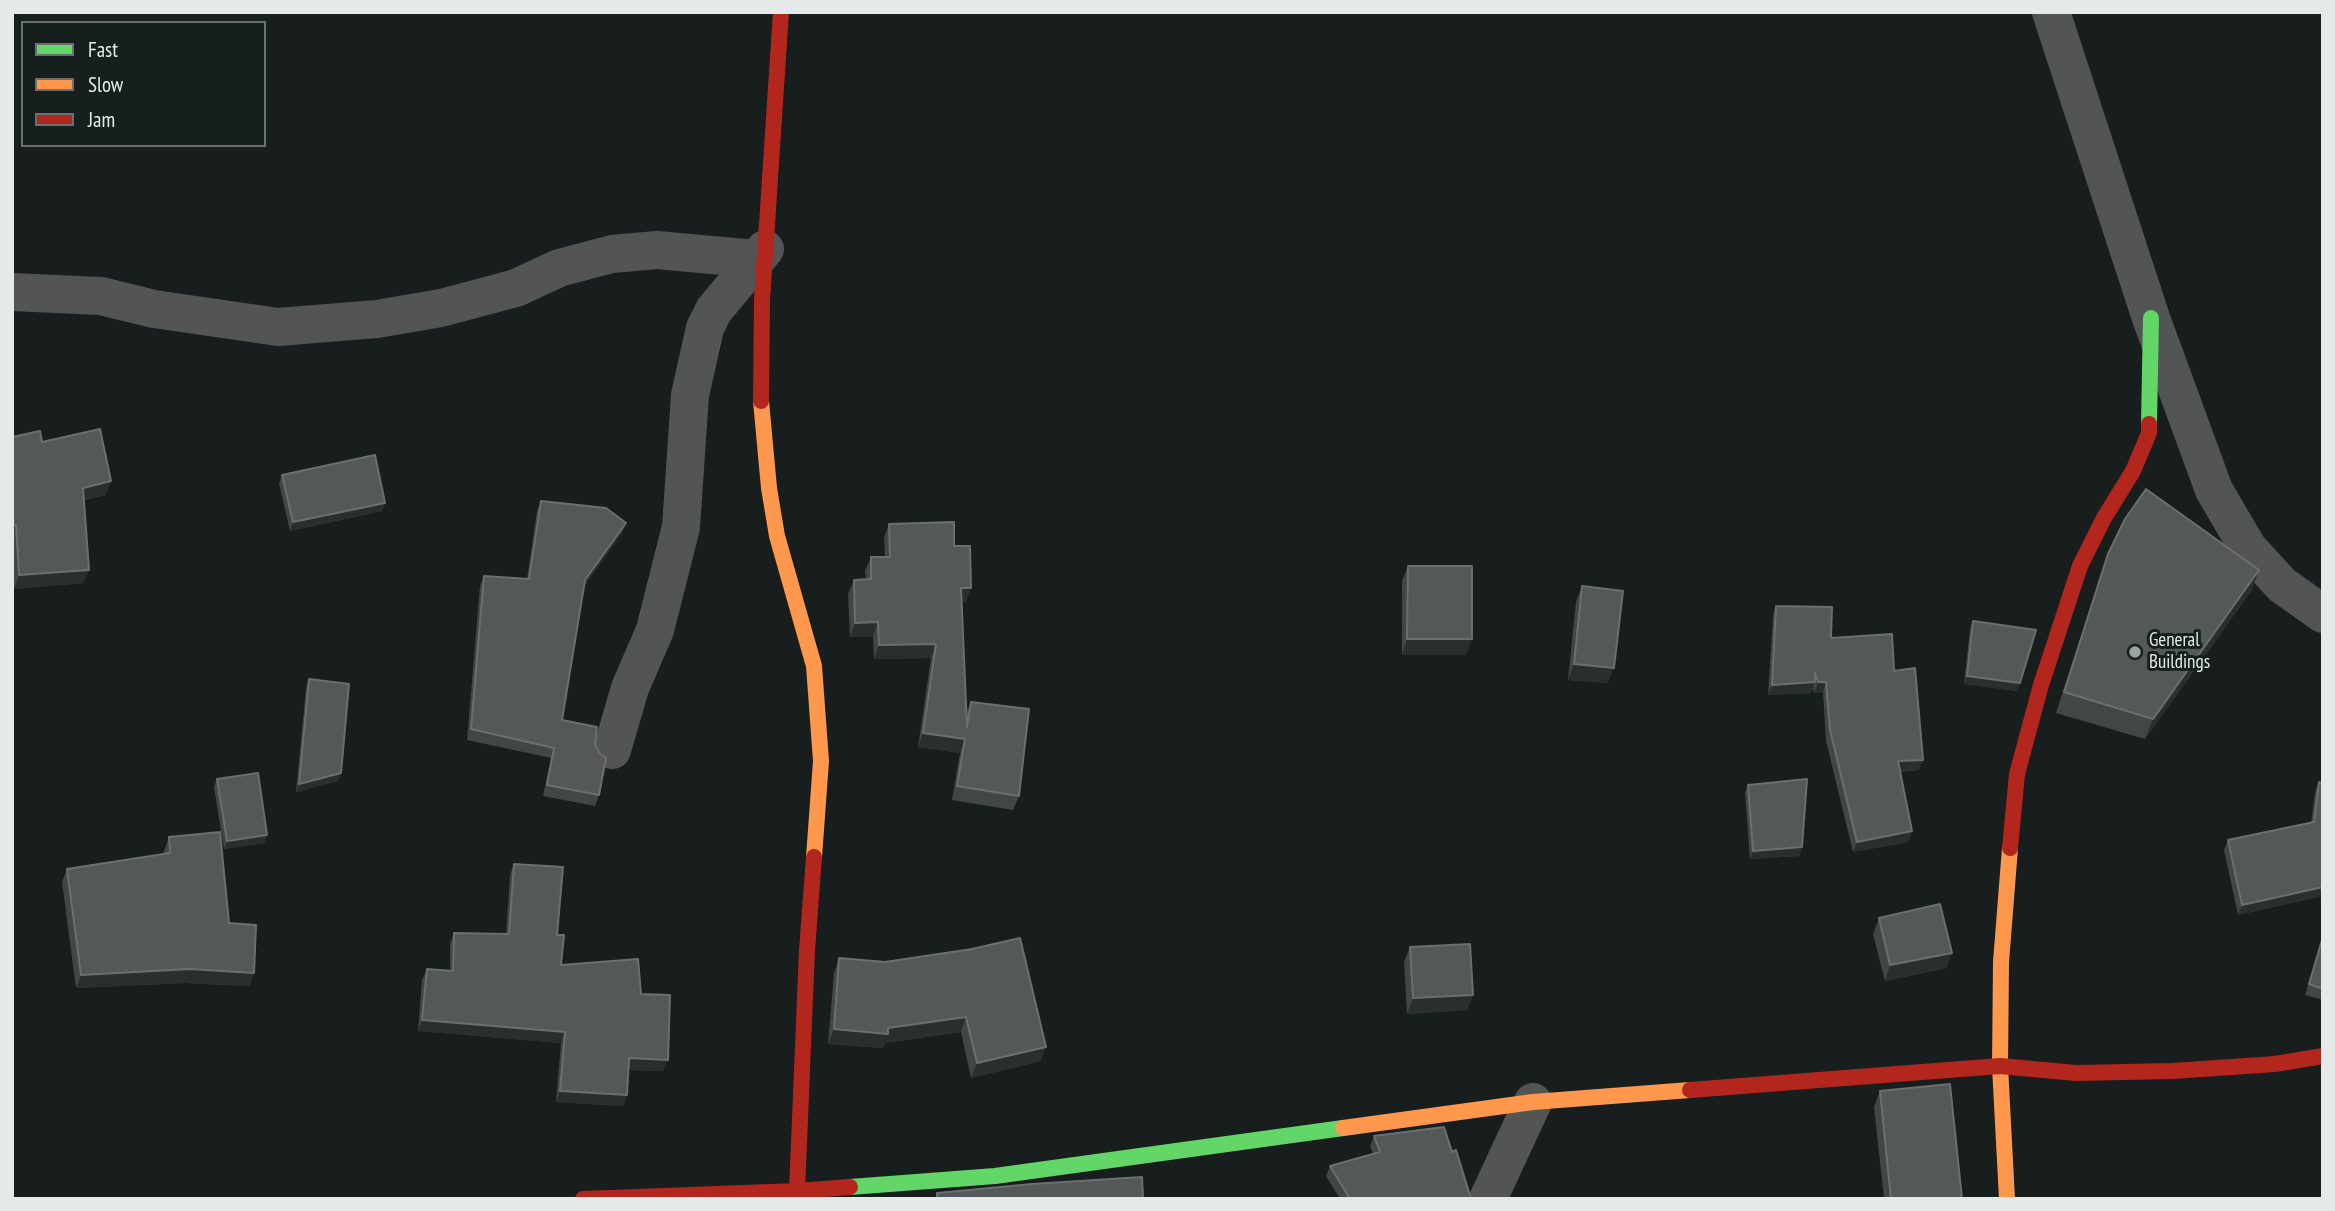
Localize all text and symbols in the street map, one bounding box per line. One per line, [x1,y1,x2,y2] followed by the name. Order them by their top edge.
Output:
[21,21,266,147] legend
[88,36,118,63] text: Fast
[88,71,123,98] text: Slow
[88,106,115,133] text: Jam
[2149,630,2210,674] place label: General Buildings
[2127,644,2143,660] marker: General Buildings

